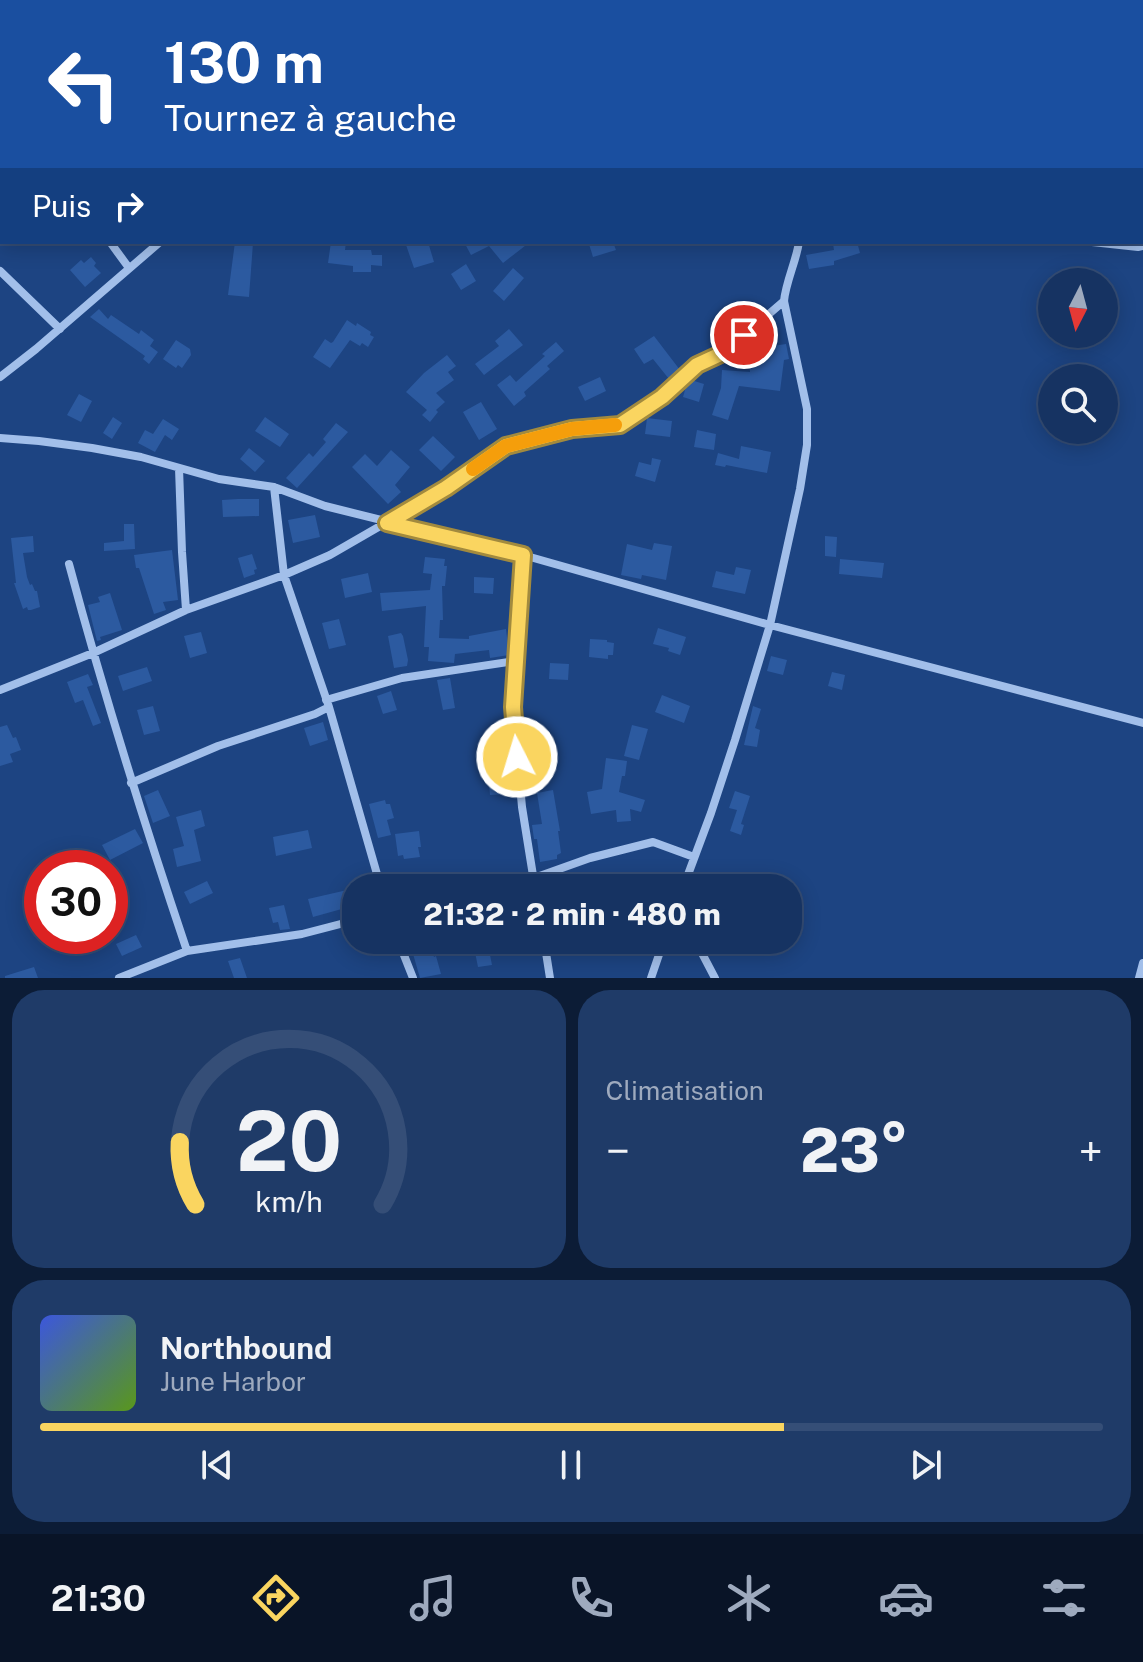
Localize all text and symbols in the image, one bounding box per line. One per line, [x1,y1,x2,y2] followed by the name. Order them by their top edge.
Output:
[164,30,324,96] text: 130 m
[32,32,136,136] icon: left
[164,97,457,139] text: Tournez à gauche
[107,184,151,228] icon: right
[32,188,91,224] text: Puis
[1038,268,1118,348] north arrow
[1038,268,1118,444] map controls
[710,301,778,369] pin
[722,313,766,357] icon: arrive
[1038,364,1118,444] button: search
[475,715,559,799] position arrow
[24,850,128,954] speed limit sign: 30
[423,896,721,932] text: 21:32 · 2 min · 480 m
[606,1075,764,1106] text: Climatisation
[236,1092,342,1190] text: 20
[800,1115,909,1186] text: 23°
[606,1125,630,1177] text: −
[1079,1125,1103,1177] text: +
[255,1185,322,1218] text: km/h
[160,1330,332,1366] text: Northbound
[160,1366,306,1397] text: June Harbor
[195,1443,239,1487] icon: previous
[549,1443,593,1487] icon: pause
[904,1443,948,1487] icon: next
[248,1570,304,1626] icon: directions
[405,1570,461,1626] icon: music
[563,1570,619,1626] icon: phone
[721,1570,777,1626] icon: climate
[878,1570,934,1626] icon: car
[1036,1570,1092,1626] icon: filters
[51,1577,146,1619] text: 21:30

